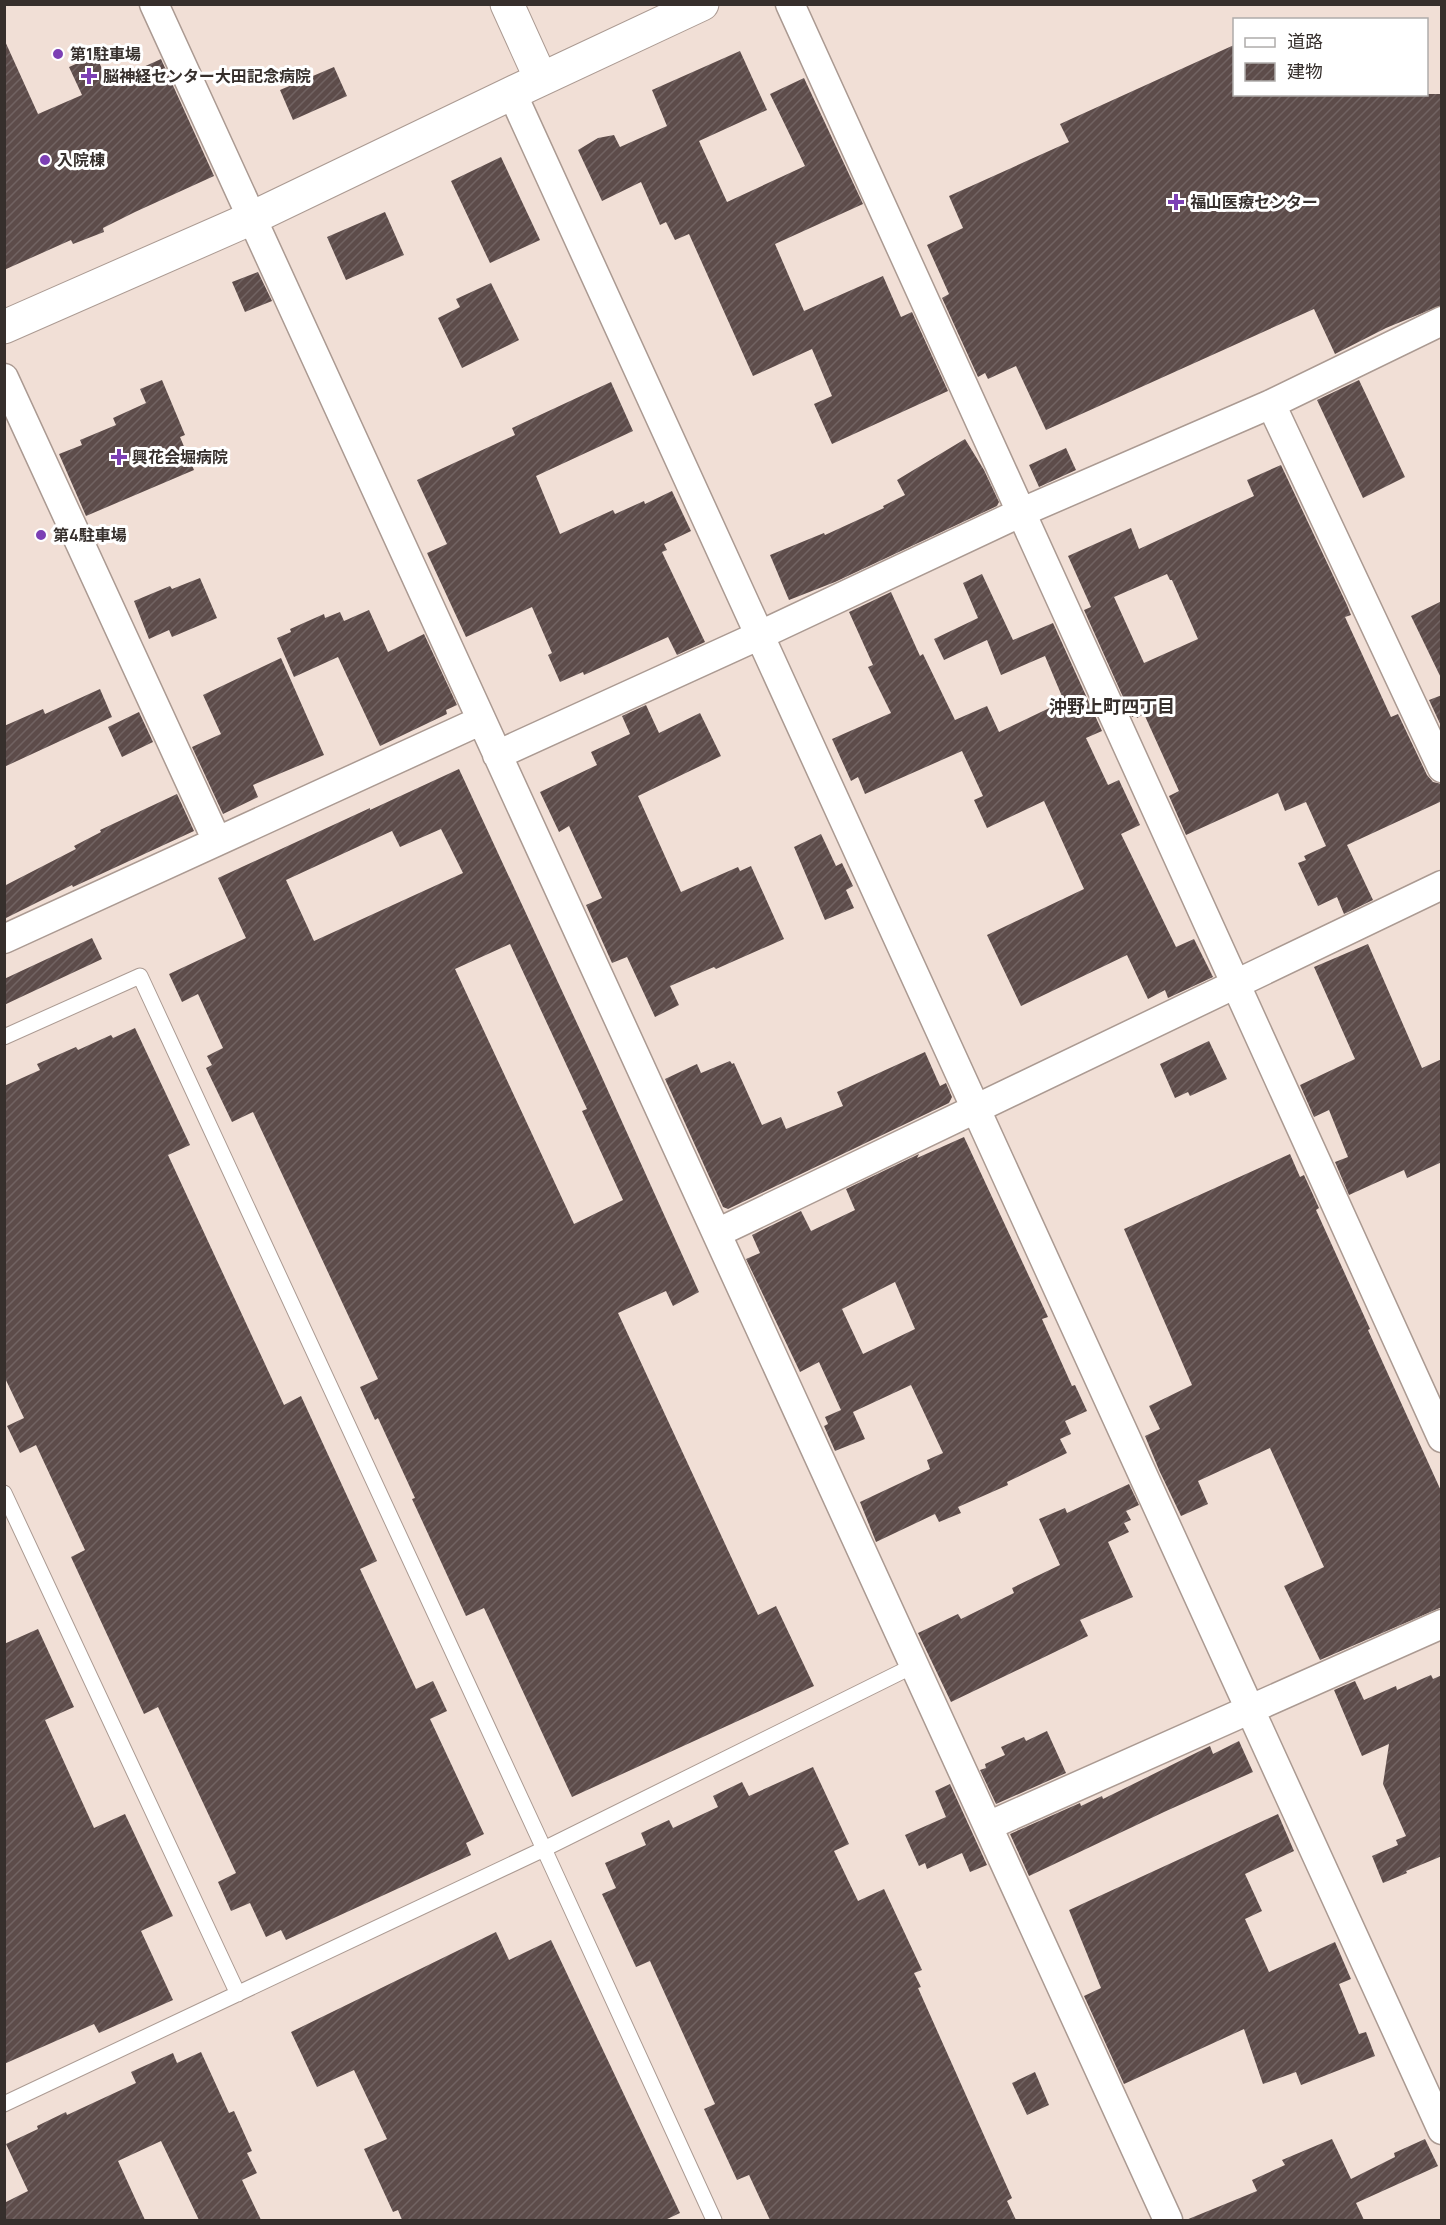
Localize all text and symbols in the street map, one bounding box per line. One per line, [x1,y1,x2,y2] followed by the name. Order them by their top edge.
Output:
[1233,18,1428,96] legend
[1287,29,1323,53] text: 道路
[70,43,141,65] place label: 第1駐車場
[51,47,65,61] marker: 第1駐車場
[1287,59,1323,83] text: 建物
[103,65,311,87] place label: 脳神経センター大田記念病院
[80,67,98,85] marker: 脳神経センター大田記念病院
[57,149,105,171] place label: 入院棟
[38,153,52,167] marker: 入院棟
[1190,191,1318,213] place label: 福山医療センター
[1167,193,1185,211] marker: 福山医療センター
[132,446,228,468] place label: 興花会堀病院
[110,448,128,466] marker: 興花会堀病院
[53,524,127,546] place label: 第4駐車場
[34,528,48,542] marker: 第4駐車場
[1049,694,1175,718] district label: 沖野上町四丁目

